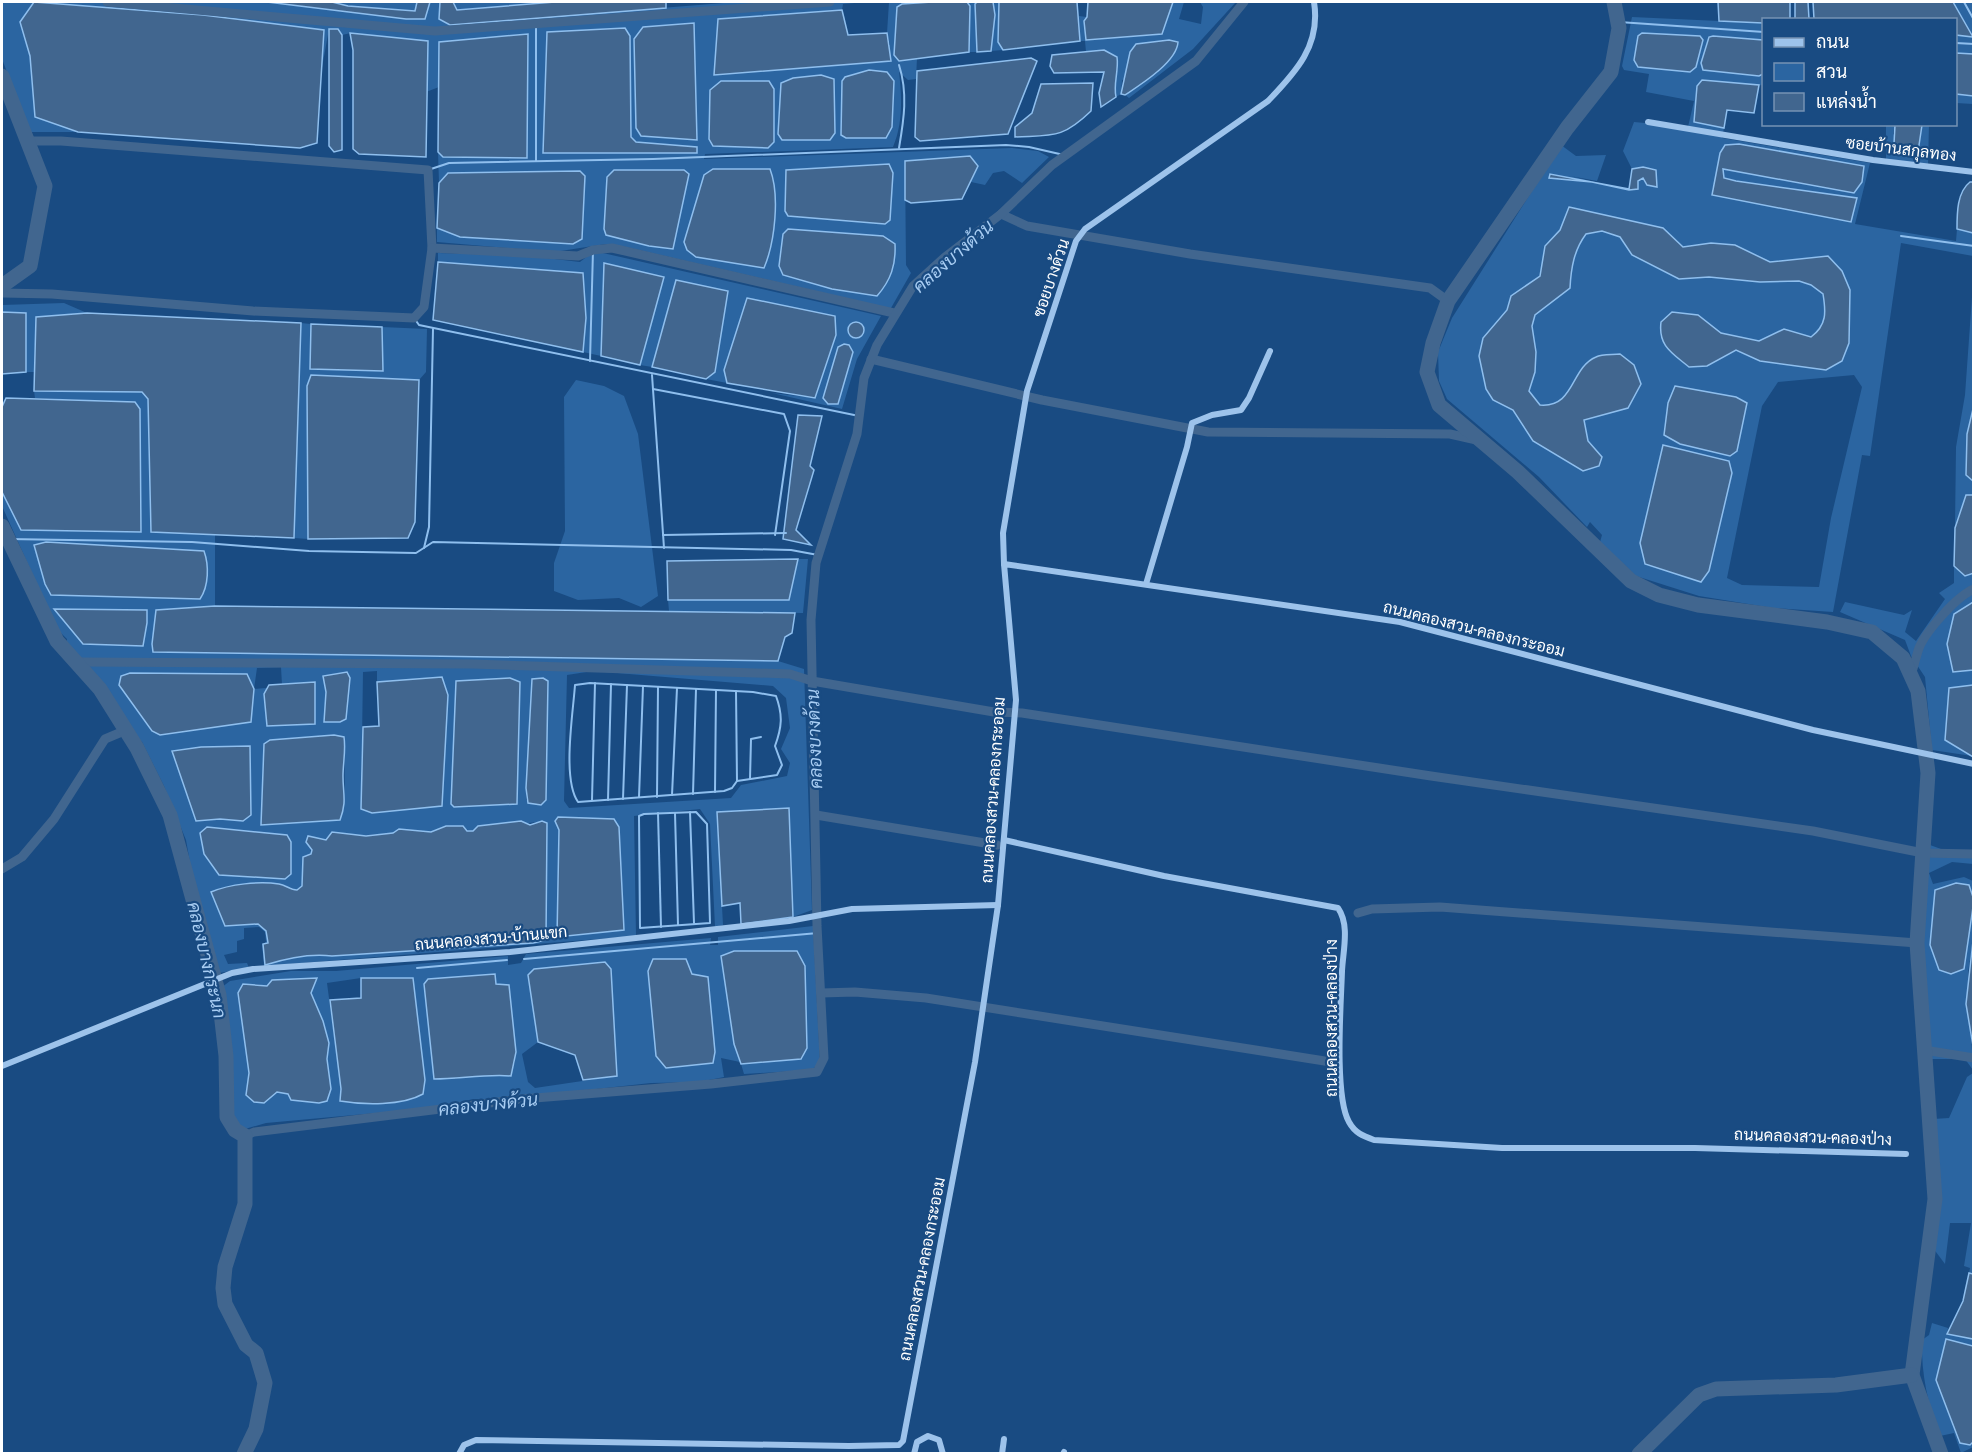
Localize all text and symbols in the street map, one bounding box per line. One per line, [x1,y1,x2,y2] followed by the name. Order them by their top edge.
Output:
[1762,18,1957,126] legend
[1816,31,1849,52] text: ถนน
[1816,61,1847,82] text: สวน
[1816,86,1877,112] text: แหล่งน้ำ
[1844,132,1958,167] street label: ซอยบ้านสกุลทอง
[908,214,998,297] water label: คลองบางด้วน
[1028,236,1073,320] street label: ซอยบางด้วน
[1381,597,1567,661] street label: ถนนคลองสวน-คลองกระออม
[801,688,826,789] water label: คลองบางด้วน
[977,696,1009,884] street label: ถนนคลองสวน-คลองกระออม
[183,900,231,1020] water label: คลองบางกระนก
[414,921,568,954] street label: ถนนคลองสวน-บ้านแขก
[1322,939,1341,1097] street label: ถนนคลองสวน-คลองป่าง
[437,1087,539,1120] water label: คลองบางด้วน
[1734,1125,1892,1149] street label: ถนนคลองสวน-คลองป่าง
[895,1176,949,1362] street label: ถนนคลองสวน-คลองกระออม

